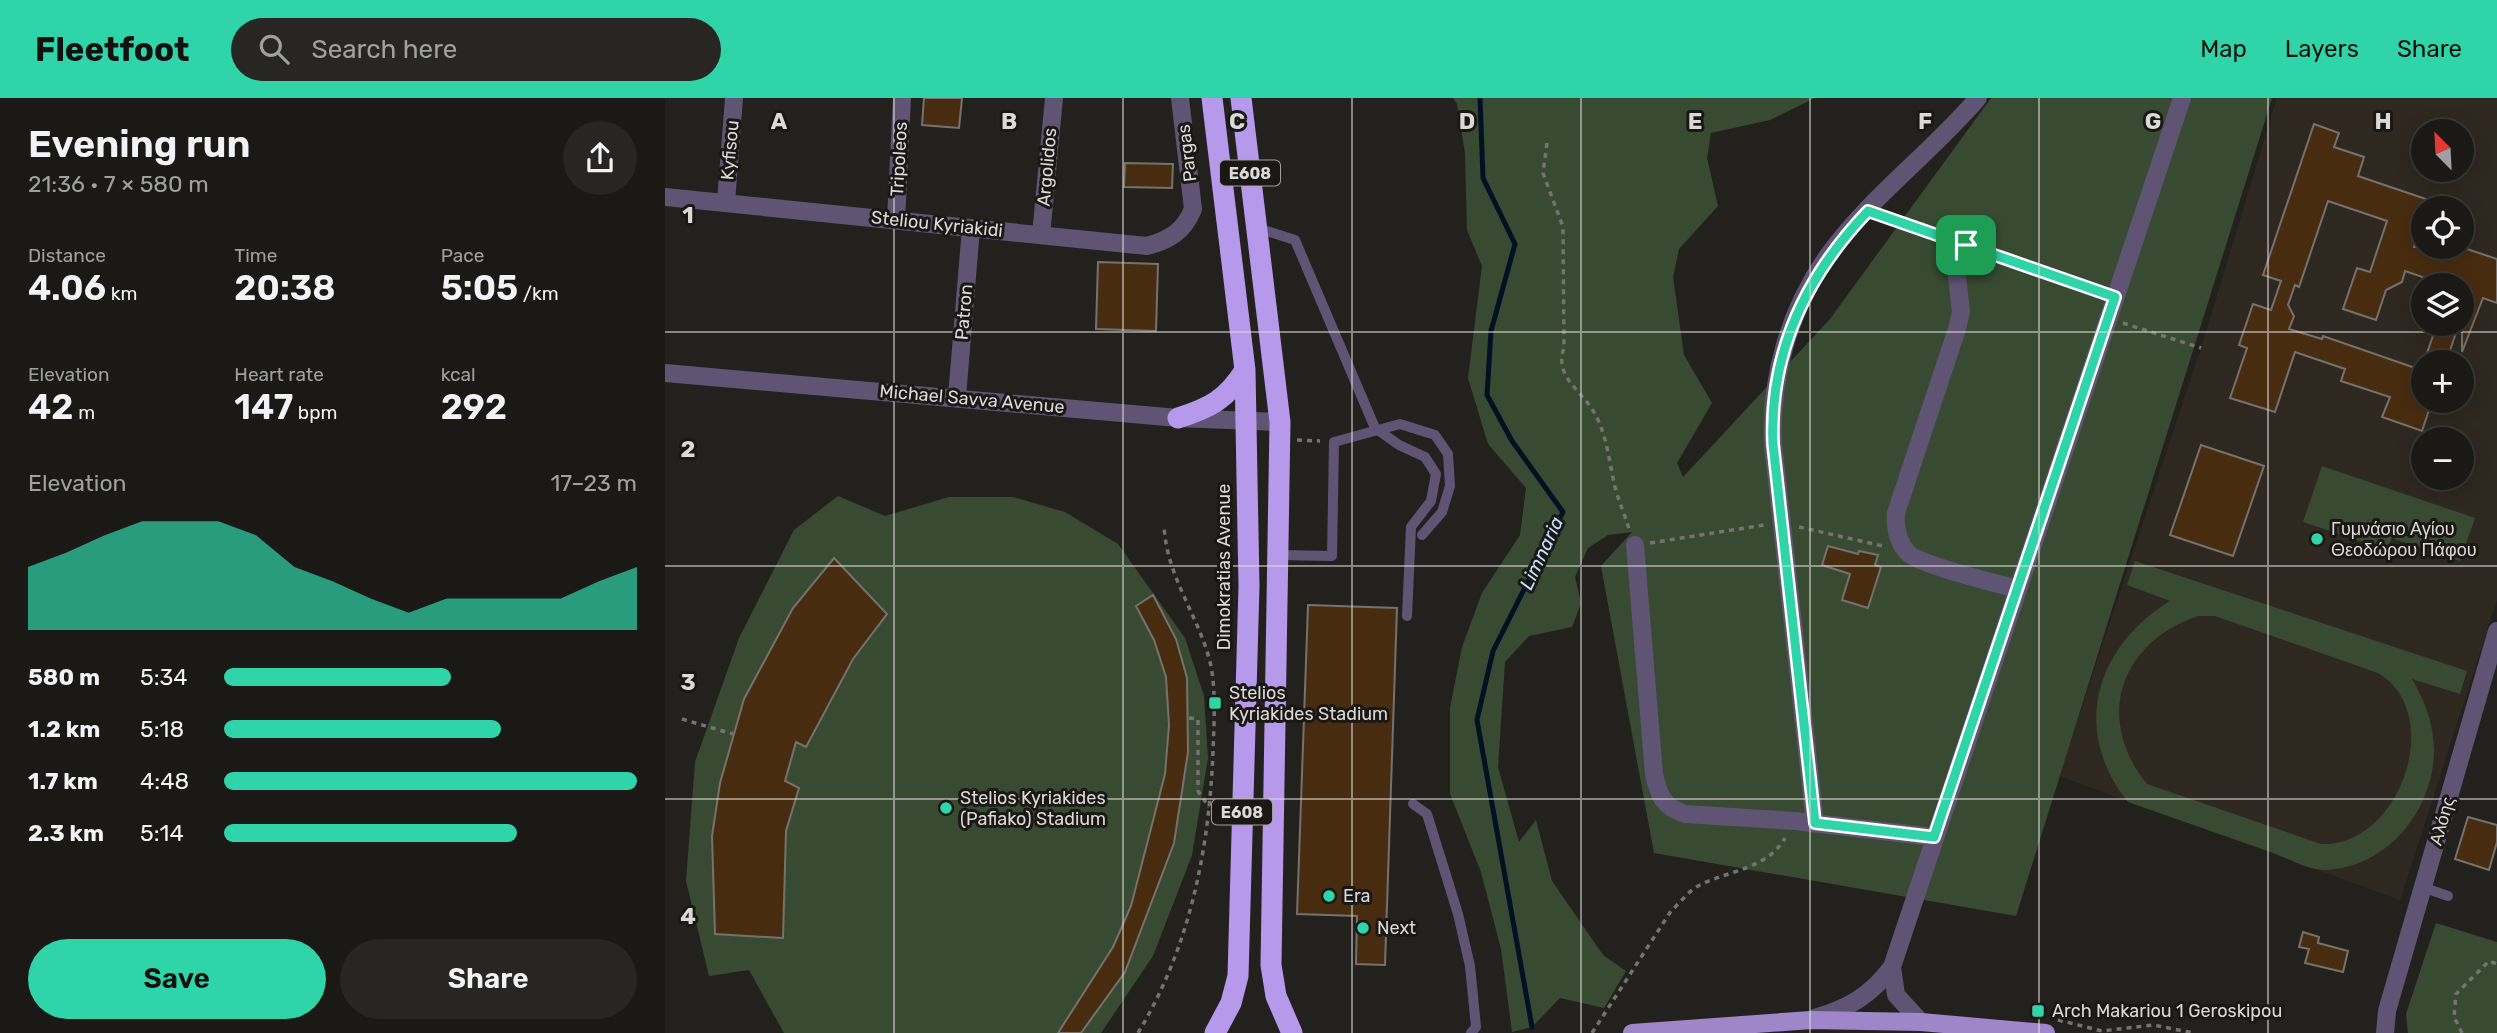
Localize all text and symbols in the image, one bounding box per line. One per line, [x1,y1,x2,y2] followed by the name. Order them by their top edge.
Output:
[231,18,721,81] search box
[35,30,189,69] text: Fleetfoot
[255,30,293,68] icon: search
[311,34,457,65] text: Search here
[2200,35,2247,63] text: Map
[2285,35,2359,63] text: Layers
[2397,35,2462,63] text: Share
[771,107,788,135] text: A
[1001,107,1017,135] text: B
[1229,107,1245,135] text: C
[1459,107,1475,135] text: D
[1688,107,1702,135] text: E
[1918,107,1932,135] text: F
[2145,107,2161,135] text: G
[2374,107,2392,135] text: H
[716,119,744,181] street label: Kyfisou
[2411,119,2475,182] north arrow
[2411,119,2474,490] map controls
[28,121,251,167] text: Evening run
[563,121,637,195] button: share
[886,121,912,197] street label: Tripoleos
[1173,123,1201,183] street label: Pargas
[1033,127,1061,207] street label: Argolidos
[1220,160,1280,186] road number: E608
[28,170,209,198] text: 21:36 · 7 × 580 m
[2411,196,2474,259] button: locate
[682,201,694,229] text: 1
[870,206,1004,242] street label: Steliou Kyriakidi
[1936,215,1996,275] pin
[1947,226,1985,264] icon: arrive
[28,244,106,267] text: Distance
[234,244,277,267] text: Time
[441,244,484,267] text: Pace
[28,267,106,309] text: 4.06
[234,267,336,309] text: 20:38
[441,267,518,309] text: 5:05
[2411,273,2474,336] button: layers
[106,282,137,305] text: km
[518,282,559,305] text: /km
[951,283,977,341] street label: Patron
[2411,350,2474,413] button: +
[28,363,109,386] text: Elevation
[234,363,324,386] text: Heart rate
[441,363,476,386] text: kcal
[878,380,1066,418] street label: Michael Savva Avenue
[28,386,74,428] text: 42
[234,386,293,428] text: 147
[441,386,507,428] text: 292
[74,401,95,424] text: m
[293,401,337,424] text: bpm
[2411,427,2474,490] button: −
[681,435,695,463] text: 2
[28,469,127,497] text: Elevation
[550,469,637,497] text: 17–23 m
[1213,484,1235,650] street label: Dimokratias Avenue
[1515,513,1568,593] water label: Limnaria
[2331,518,2477,561] place label: Γυμνάσιο Αγίου Θεοδώρου Πάφου
[2309,531,2325,547] marker: Γυμνάσιο Αγίου Θεοδώρου Πάφου
[28,663,100,691] text: 580 m
[140,663,188,691] text: 5:34
[680,668,696,696] text: 3
[1229,682,1388,725] place label: Stelios Kyriakides Stadium
[1207,695,1223,711] marker: Stelios Kyriakides Stadium
[28,715,100,743] text: 1.2 km
[140,715,184,743] text: 5:18
[28,767,98,795] text: 1.7 km
[140,767,189,795] text: 4:48
[960,787,1106,830] place label: Stelios Kyriakides (Pafiako) Stadium
[2425,794,2459,848] street label: Αλόης
[938,800,954,816] marker: Stelios Kyriakides (Pafiako) Stadium
[1212,800,1272,824] road number: E608
[28,819,104,847] text: 2.3 km
[140,819,184,847] text: 5:14
[1343,885,1371,907] place label: Era
[1321,888,1337,904] marker: Era
[680,902,696,930] text: 4
[1377,917,1416,939] place label: Next
[1355,920,1371,936] marker: Next
[28,939,326,1019] button: Save
[340,939,637,1019] button: Share
[2052,1000,2282,1022] place label: Arch Makariou 1 Geroskipou
[2030,1003,2046,1019] marker: Arch Makariou 1 Geroskipou

